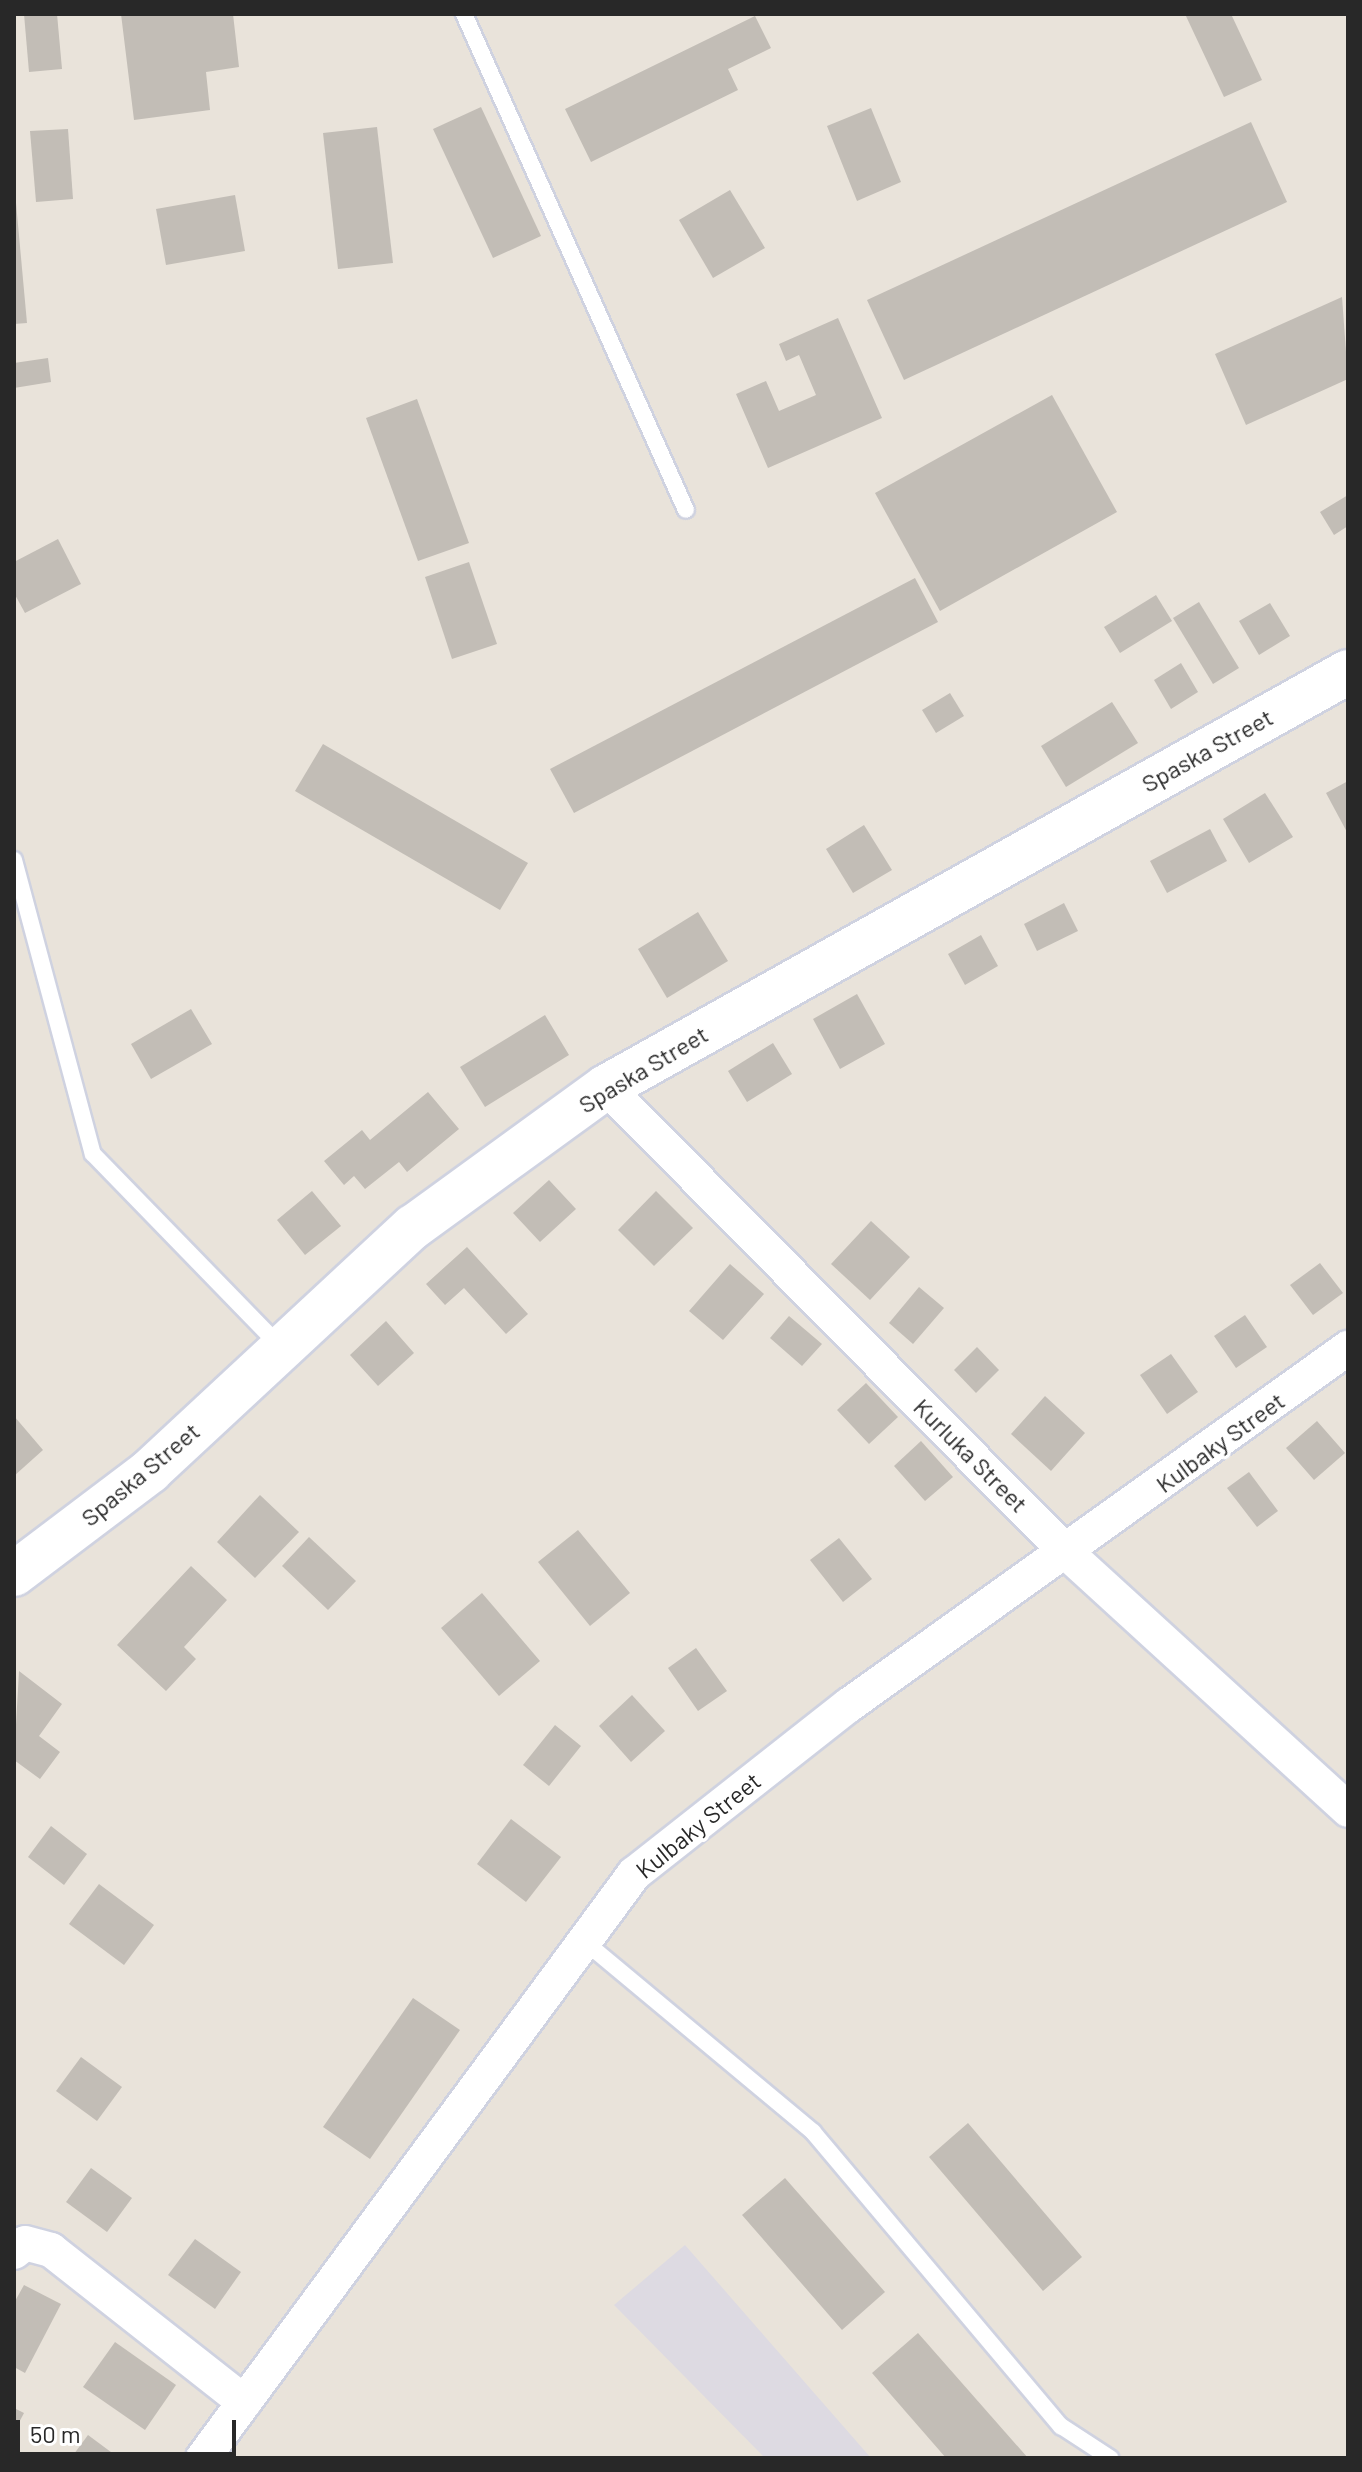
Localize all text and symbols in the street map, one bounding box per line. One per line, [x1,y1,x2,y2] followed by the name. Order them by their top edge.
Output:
[1136,702,1278,798] street label: Spaska Street
[573,1019,713,1119] street label: Spaska Street
[1150,1386,1290,1498] street label: Kulbaky Street
[908,1392,1034,1518] street label: Kurluka Street
[75,1416,205,1532] street label: Spaska Street
[630,1766,766,1884] street label: Kulbaky Street
[20,2404,240,2454] scale bar
[30,2419,81,2448] text: 50 m

